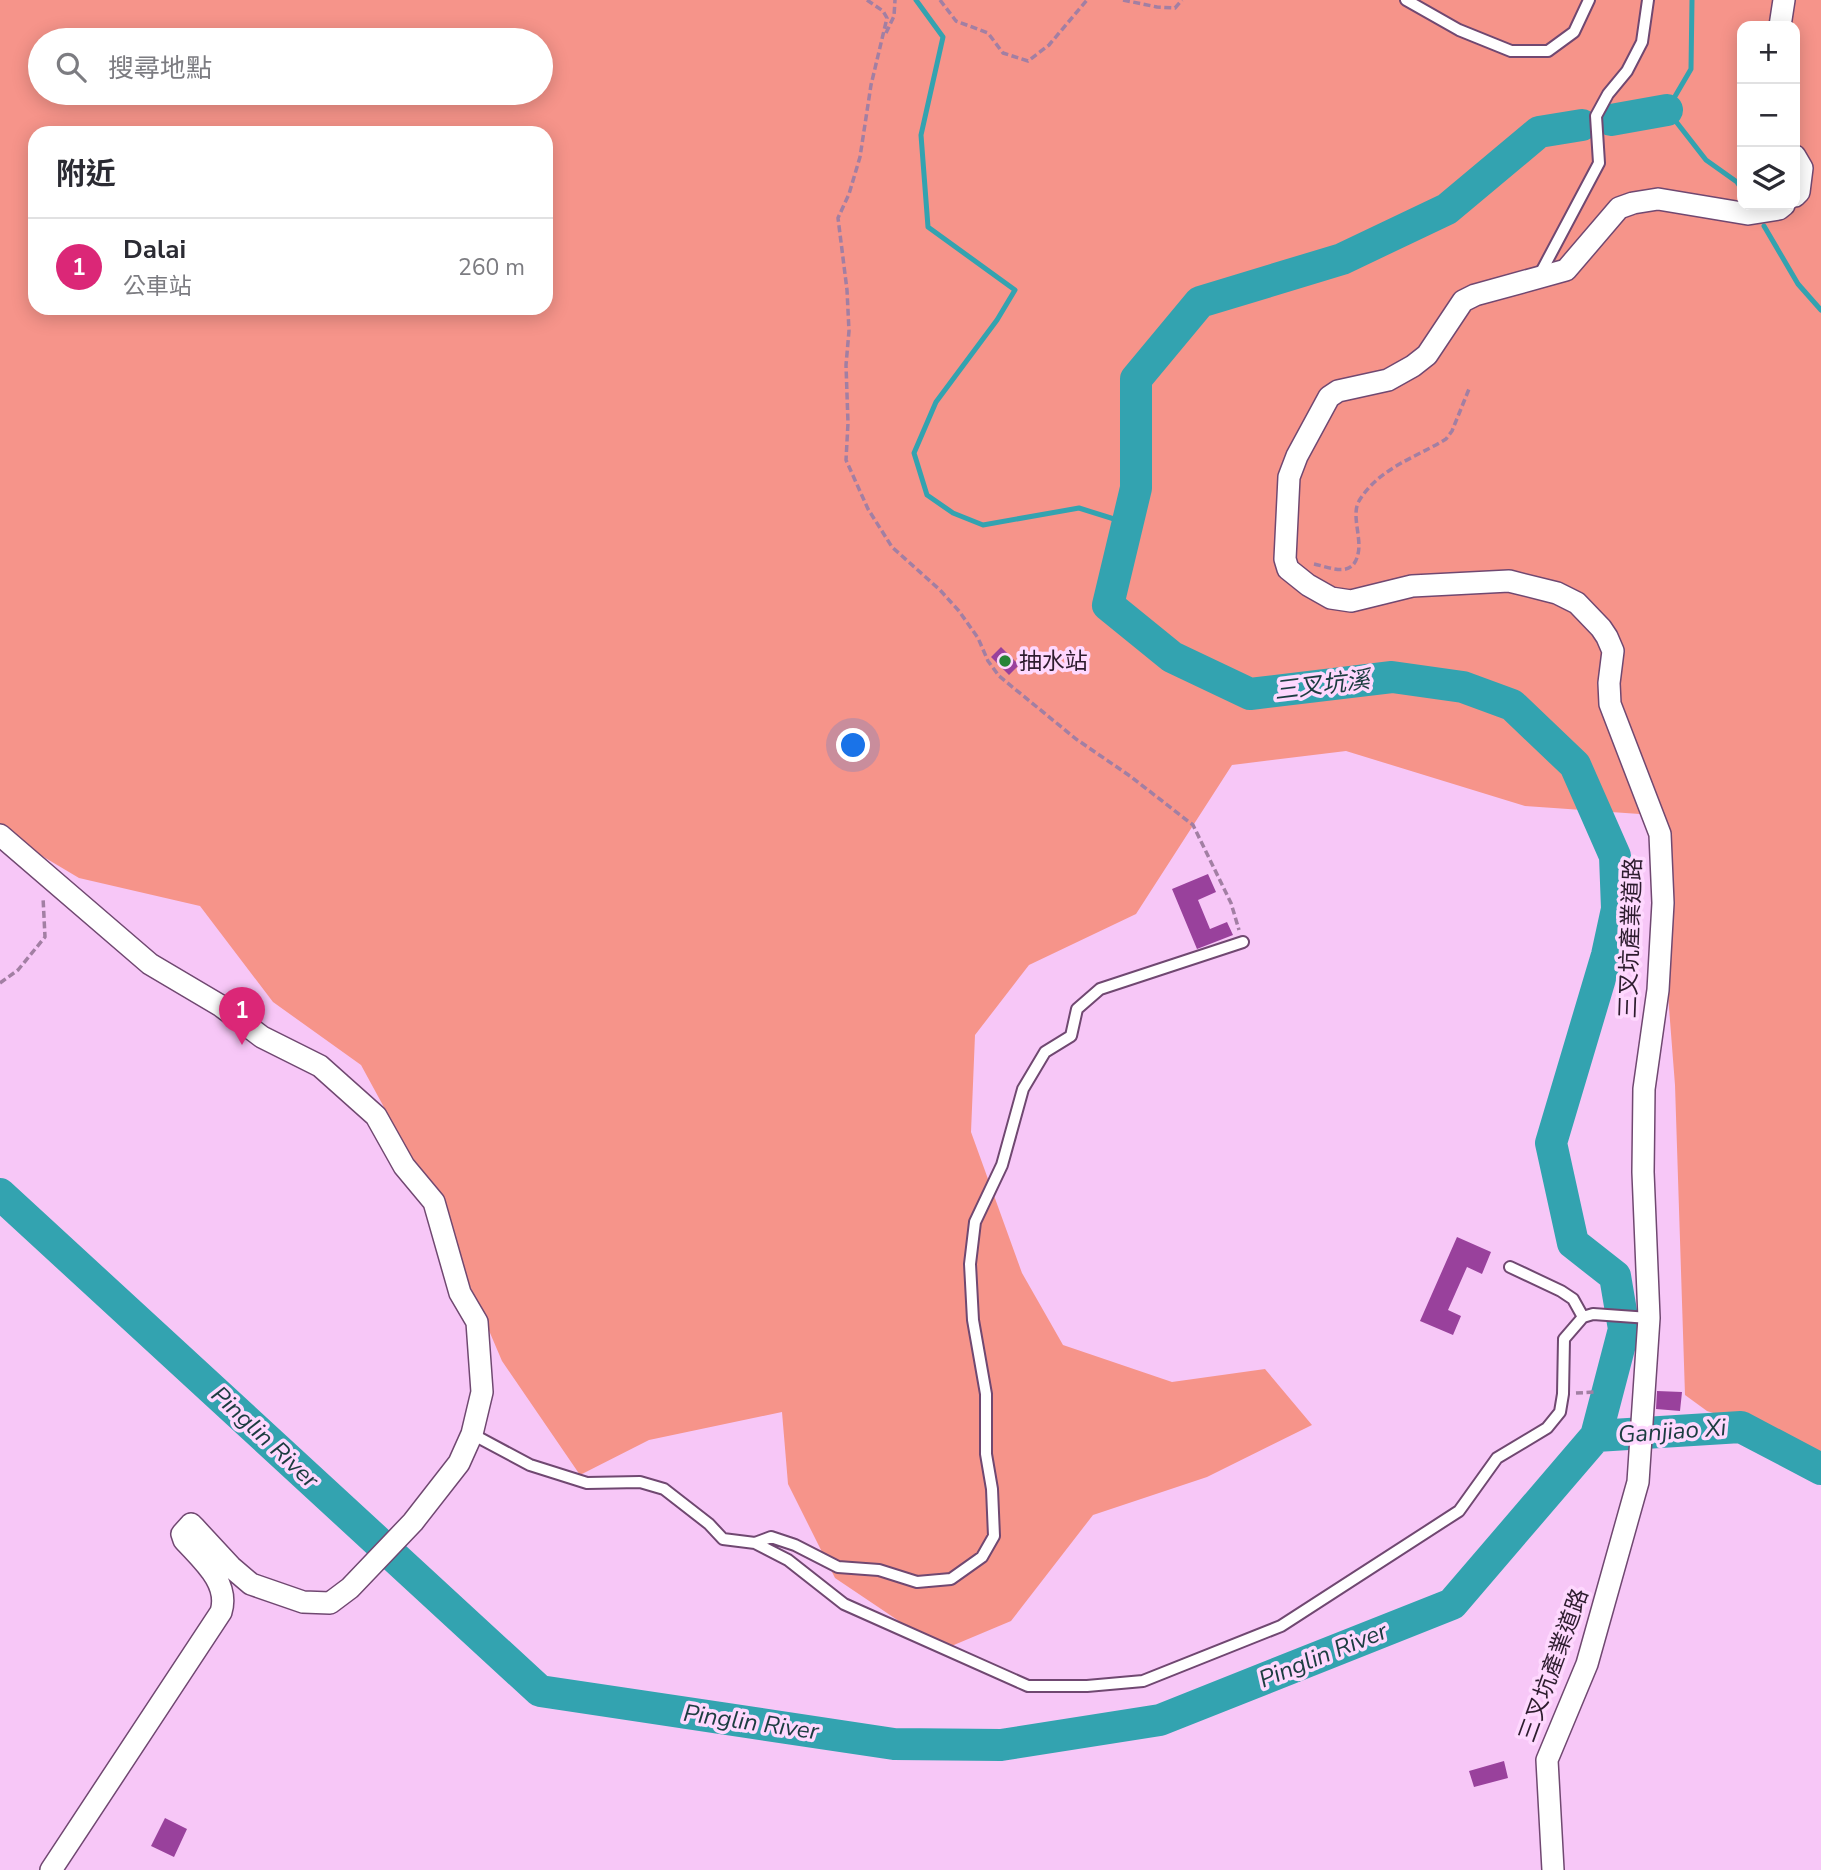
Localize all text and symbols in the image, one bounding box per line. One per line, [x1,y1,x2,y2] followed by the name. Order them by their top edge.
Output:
[1737,21,1800,210] map controls
[1737,21,1800,84] button: +
[28,28,553,105] search box
[52,48,90,86] icon: search
[108,51,212,86] text: 搜尋地點
[1737,84,1800,147] button: −
[1737,147,1800,210] button: layers
[56,154,116,195] text: 附近
[123,232,186,267] text: Dalai
[72,252,86,283] text: 1
[458,252,525,283] text: 260 m
[123,271,192,302] text: 公車站
[1019,646,1088,677] place label: 抽水站
[997,653,1013,669] marker: 抽水站
[1272,663,1375,707] water label: 三叉坑溪
[836,728,870,762] your location
[1612,857,1649,1019] street label: 三叉坑產業道路
[219,987,265,1045] pin: 1
[204,1379,327,1496] water label: Pinglin River
[1617,1411,1728,1451] water label: Ganjiao Xi
[1511,1584,1596,1746] street label: 三叉坑產業道路
[1254,1614,1393,1695] water label: Pinglin River
[681,1697,822,1748] water label: Pinglin River

